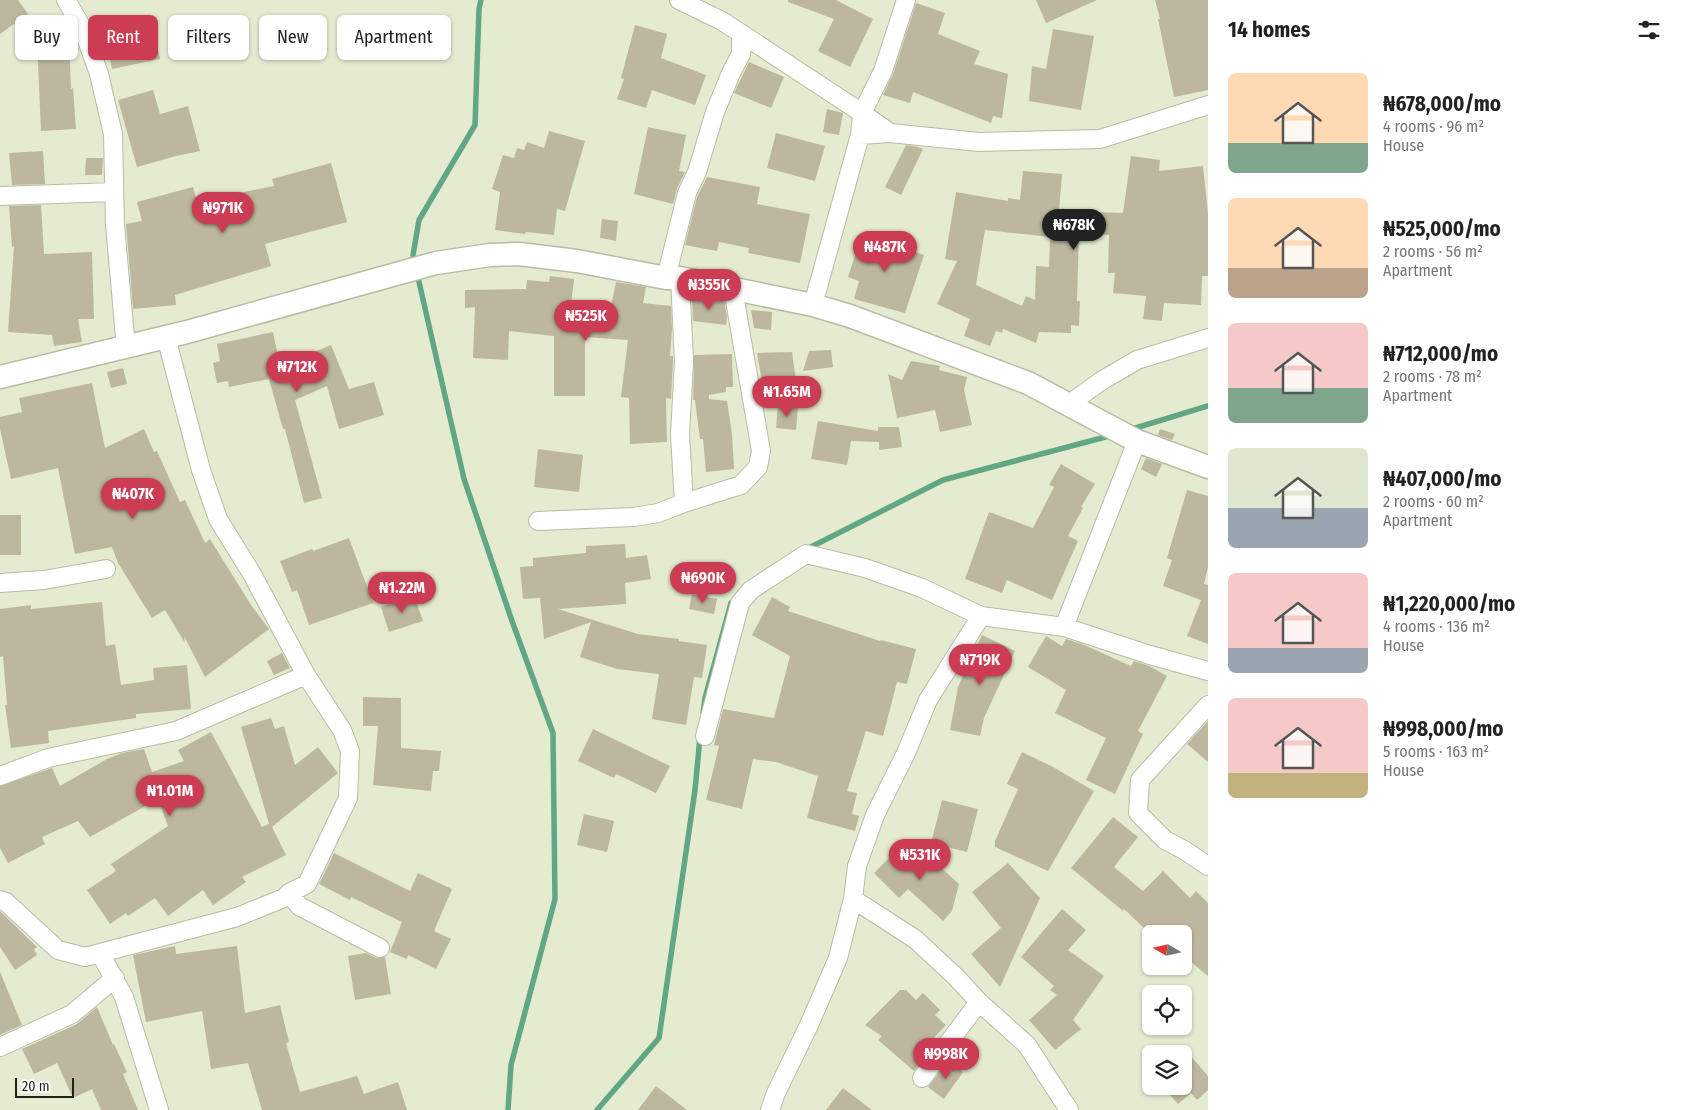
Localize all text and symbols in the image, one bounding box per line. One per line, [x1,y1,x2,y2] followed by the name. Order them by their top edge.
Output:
[15,15,78,60] chip: Buy
[88,15,158,60] chip: Rent
[168,15,249,60] chip: Filters
[259,15,327,60] chip: New
[337,15,451,60] chip: Apartment
[1635,16,1663,44] icon: filters
[1228,17,1310,43] text: 14 homes
[1383,91,1501,117] text: ₦678,000/mo
[1268,93,1328,153] icon: home
[1383,117,1484,136] text: 4 rooms · 96 m²
[1383,136,1424,155] text: House
[188,192,258,234] pin: ₦971K
[203,198,243,217] text: ₦971K
[1039,208,1109,251] pin: ₦678K
[1053,215,1095,234] text: ₦678K
[1383,216,1501,242] text: ₦525,000/mo
[1268,218,1328,278] icon: home
[850,230,920,273] pin: ₦487K
[864,237,906,256] text: ₦487K
[1383,242,1483,261] text: 2 rooms · 56 m²
[1383,261,1452,280] text: Apartment
[674,268,744,311] pin: ₦355K
[688,275,730,294] text: ₦355K
[551,300,621,342] pin: ₦525K
[565,306,607,325] text: ₦525K
[1383,341,1498,367] text: ₦712,000/mo
[1268,343,1328,403] icon: home
[262,350,332,393] pin: ₦712K
[277,357,317,376] text: ₦712K
[1383,367,1482,386] text: 2 rooms · 78 m²
[746,376,828,418] pin: ₦1.65M
[763,382,811,401] text: ₦1.65M
[1383,386,1452,405] text: Apartment
[1383,466,1502,492] text: ₦407,000/mo
[1268,468,1328,528] icon: home
[98,478,168,520] pin: ₦407K
[112,484,154,503] text: ₦407K
[1383,492,1484,511] text: 2 rooms · 60 m²
[1383,511,1452,530] text: Apartment
[668,562,738,604] pin: ₦690K
[681,568,725,587] text: ₦690K
[361,572,443,614] pin: ₦1.22M
[379,578,425,597] text: ₦1.22M
[1383,591,1515,617] text: ₦1,220,000/mo
[1268,593,1328,653] icon: home
[1383,617,1490,636] text: 4 rooms · 136 m²
[1383,636,1424,655] text: House
[945,644,1015,686] pin: ₦719K
[960,650,1000,669] text: ₦719K
[1383,716,1503,742] text: ₦998,000/mo
[1268,718,1328,778] icon: home
[1383,742,1489,761] text: 5 rooms · 163 m²
[1383,761,1424,780] text: House
[129,774,211,817] pin: ₦1.01M
[147,781,193,800] text: ₦1.01M
[885,838,955,881] pin: ₦531K
[900,845,940,864] text: ₦531K
[1142,925,1192,975] north arrow
[1142,925,1192,1095] map controls
[1142,985,1192,1035] button: locate
[911,1038,981,1080] pin: ₦998K
[924,1044,968,1063] text: ₦998K
[1142,1045,1192,1095] button: layers
[15,1075,74,1098] scale bar
[22,1078,50,1095] text: 20 m

